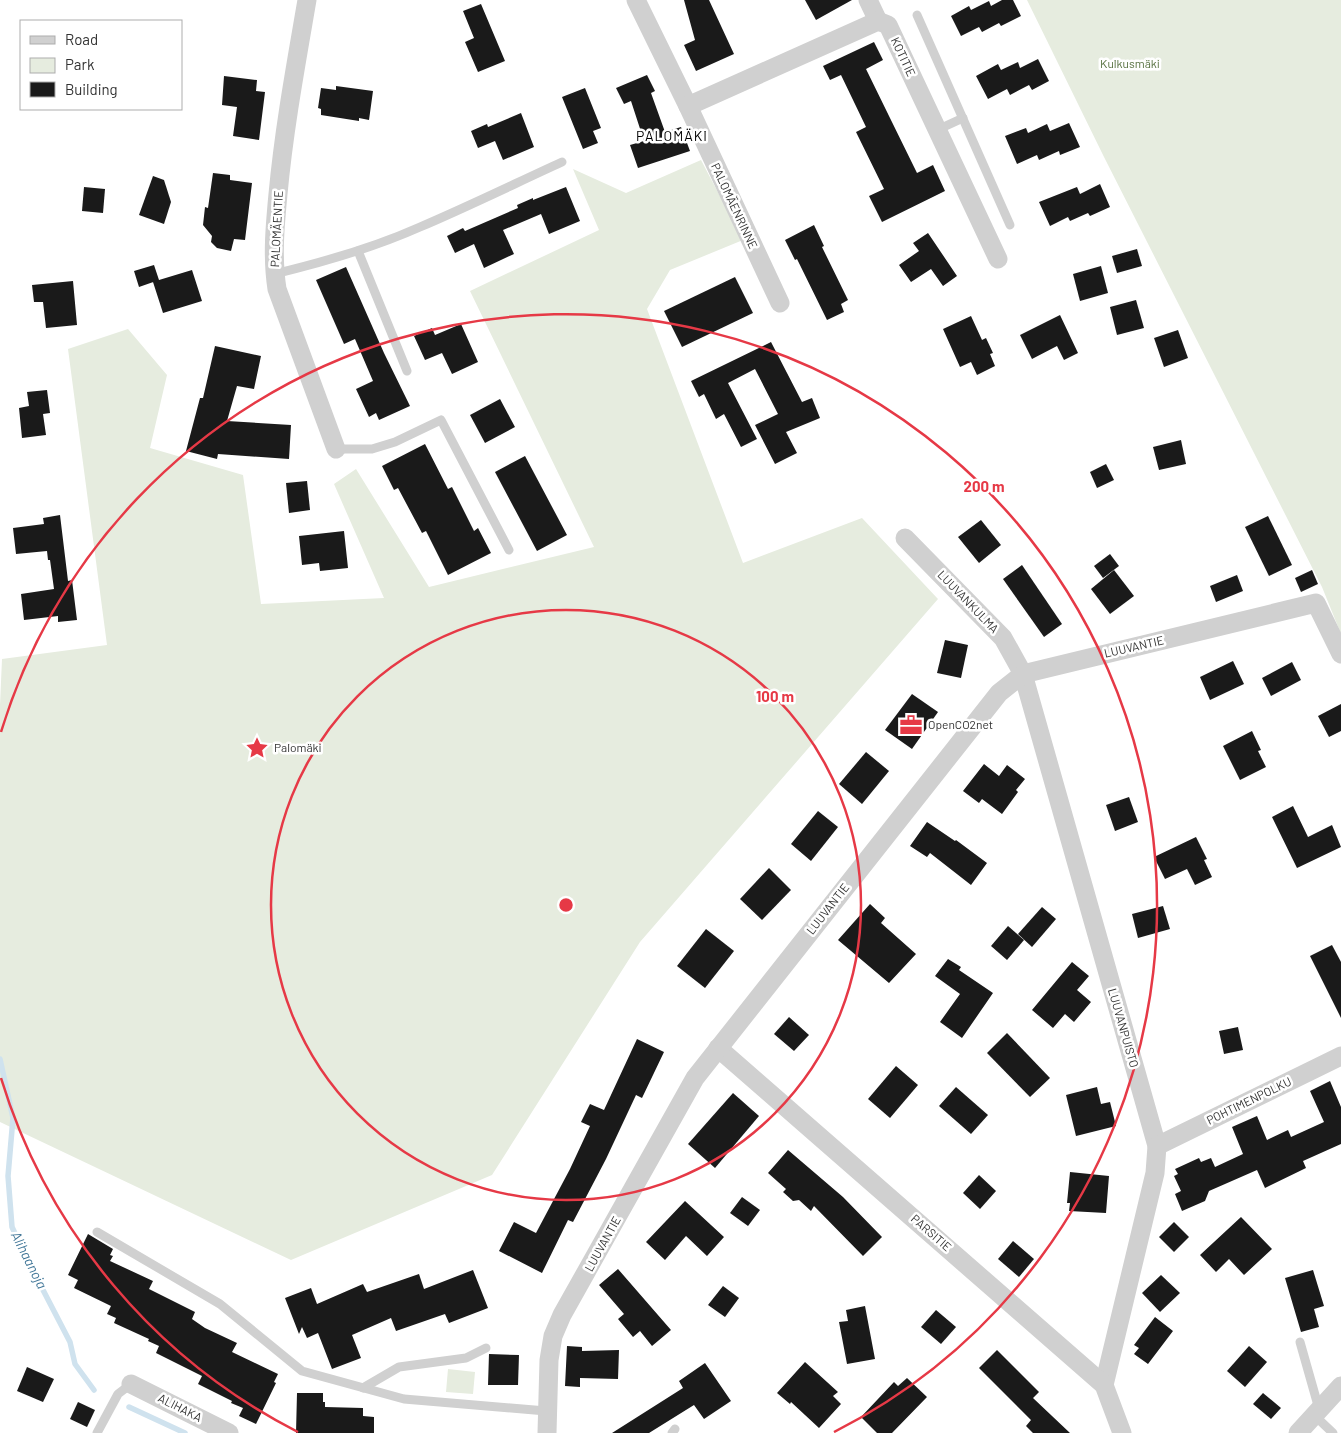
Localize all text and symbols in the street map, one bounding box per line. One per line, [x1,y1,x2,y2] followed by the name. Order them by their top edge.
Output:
[20,20,182,110] legend
[65,30,98,48] text: Road
[889,35,919,78] street label: KOTITIE
[65,55,95,73] text: Park
[1100,56,1160,70] park label: Kulkusmäki
[65,80,118,98] text: Building
[636,127,708,144] district label: PALOMÄKI
[709,160,761,251] street label: PALOMÄENRINNE
[267,190,285,268] street label: PALOMÄENTIE
[963,477,1005,495] text: 200 m
[935,567,1002,635] street label: LUUVANKULMA
[1103,632,1165,660] street label: LUUVANTIE
[756,687,794,705] text: 100 m
[898,712,924,738] office icon: OpenCO2net
[928,717,993,731] place label: OpenCO2net
[244,735,270,761] place icon: Palomäki
[274,740,322,754] place label: Palomäki
[803,880,851,937] street label: LUUVANTIE
[557,896,575,914] centre of rings
[1106,986,1142,1069] street label: LUUVANPUISTO
[1204,1074,1293,1127] street label: POHTIMENPOLKU
[909,1211,955,1254] street label: PARSITIE
[581,1213,623,1274] street label: LUUVANTIE
[8,1228,51,1291] water label: Alihaanoja
[156,1390,205,1424] street label: ALIHAKA

